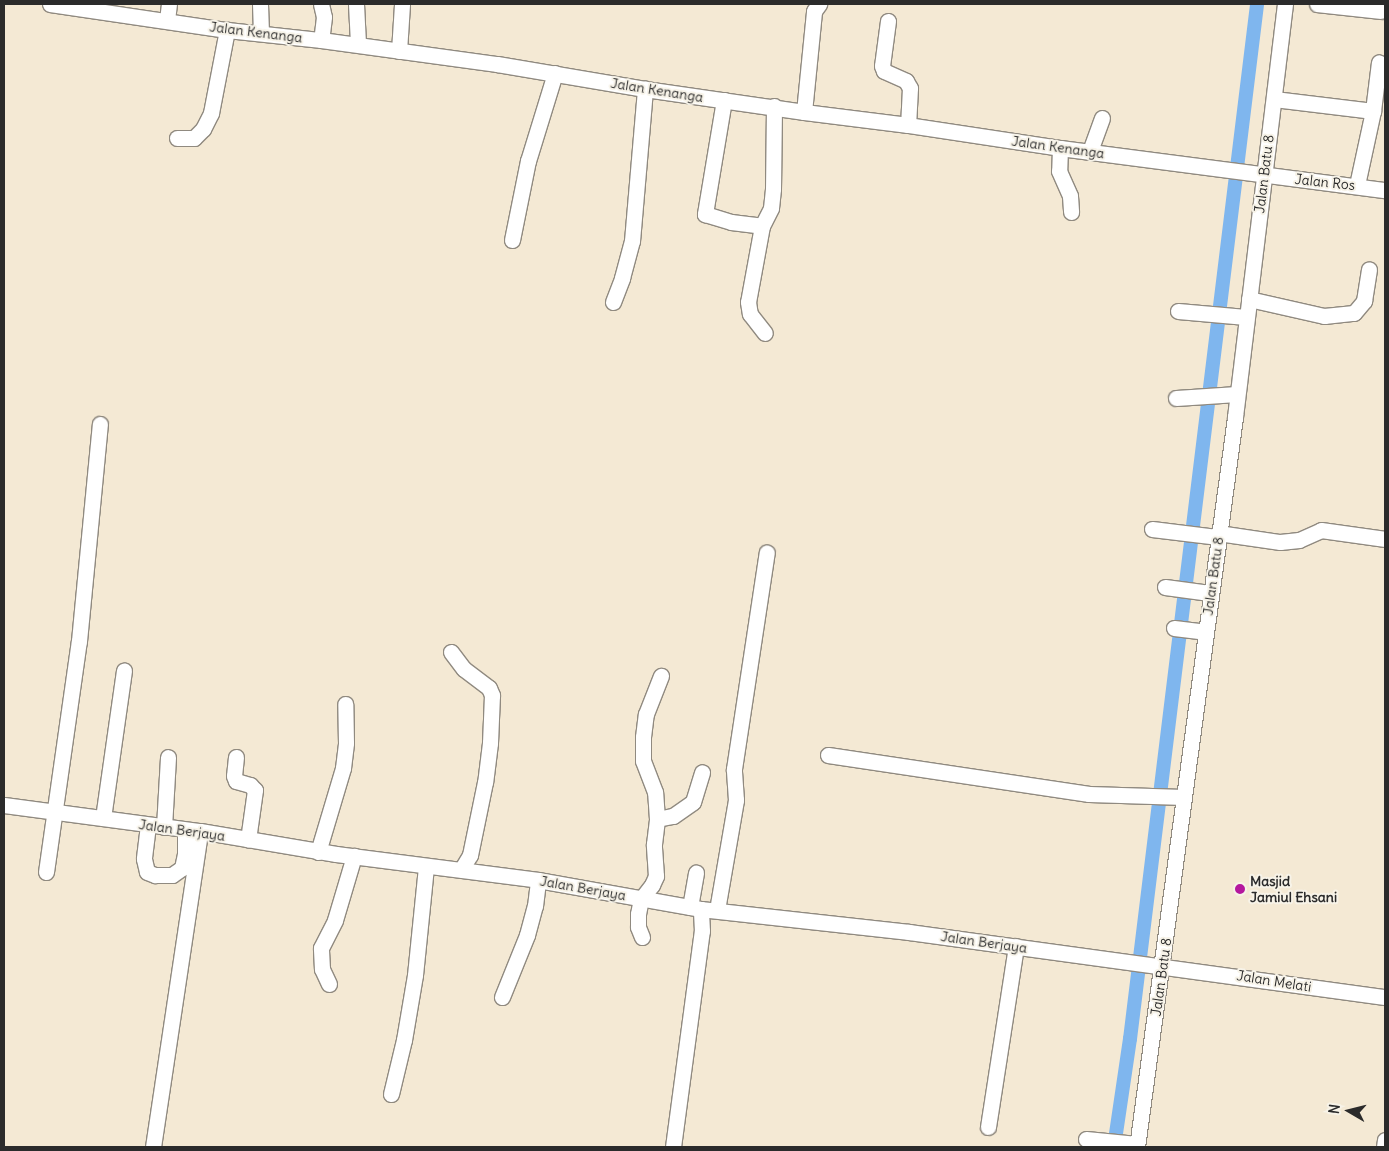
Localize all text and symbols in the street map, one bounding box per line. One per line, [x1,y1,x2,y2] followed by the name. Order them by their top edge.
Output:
[209,18,303,46] street label: Jalan Kenanga
[610,74,704,106] street label: Jalan Kenanga
[1011,132,1105,162] street label: Jalan Kenanga
[1251,134,1277,214] street label: Jalan Batu 8
[1294,170,1356,194] street label: Jalan Ros
[1199,536,1227,616] street label: Jalan Batu 8
[138,816,226,844] street label: Jalan Berjaya
[539,872,627,904] street label: Jalan Berjaya
[1250,873,1337,906] place label: Masjid Jamiul Ehsani
[1234,883,1246,895] marker: Masjid Jamiul Ehsani
[940,928,1028,956] street label: Jalan Berjaya
[1147,937,1175,1017] street label: Jalan Batu 8
[1235,967,1313,995] street label: Jalan Melati
[1324,1086,1374,1136] north arrow
[1325,1103,1344,1115] text: N

